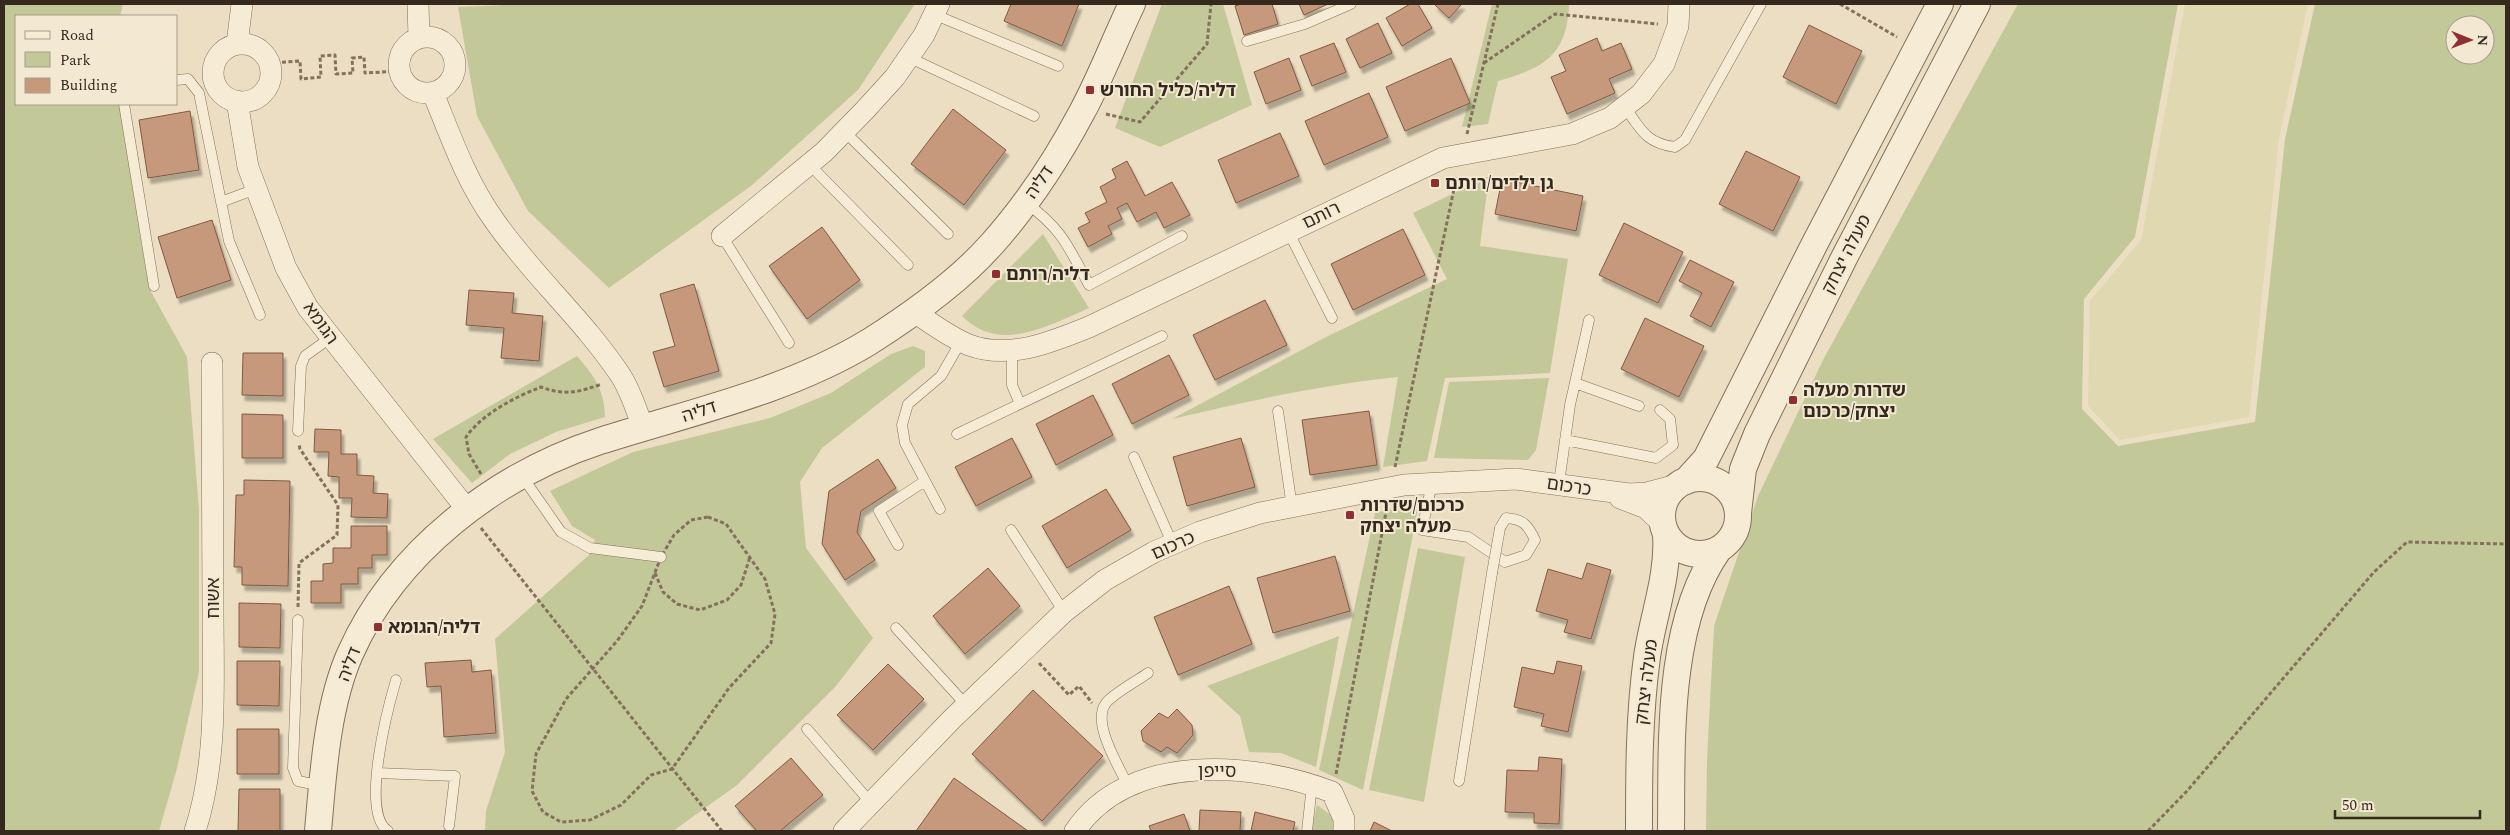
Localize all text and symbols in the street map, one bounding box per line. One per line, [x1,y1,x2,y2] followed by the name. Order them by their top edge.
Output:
[15,15,178,105] legend
[2445,15,2495,65] north arrow
[60,24,94,47] text: Road
[2472,34,2493,46] text: N
[60,49,91,72] text: Park
[60,74,117,97] text: Building
[1100,77,1236,104] place label: דליה/כליל החורש
[1084,84,1096,96] marker: דליה/כליל החורש
[1018,160,1061,204] street label: דליה
[1445,170,1554,197] place label: גן ילדים/רותם
[1429,177,1441,189] marker: גן ילדים/רותם
[1298,195,1345,236] street label: רותם
[1815,210,1878,299] street label: מעלה יצחק
[1006,261,1090,288] place label: דליה/רותם
[990,268,1002,280] marker: דליה/רותם
[296,296,345,350] street label: הגומא
[1803,377,1906,425] place label: שדרות מעלה יצחק/כרכום
[678,393,720,430] street label: דליה
[1787,394,1799,406] marker: שדרות מעלה יצחק/כרכום
[1545,470,1593,503] street label: כרכום
[1360,492,1464,540] place label: כרכום/שדרות מעלה יצחק
[1344,509,1356,521] marker: כרכום/שדרות מעלה יצחק
[1147,524,1199,567] street label: כרכום
[200,577,227,619] street label: אשוח
[388,614,480,641] place label: דליה/הגומא
[372,621,384,633] marker: דליה/הגומא
[1628,637,1665,727] street label: מעלה יצחק
[331,643,368,686] street label: דליה
[1198,758,1236,785] street label: סייפן
[2335,788,2480,820] scale bar
[2342,794,2374,817] text: 50 m

